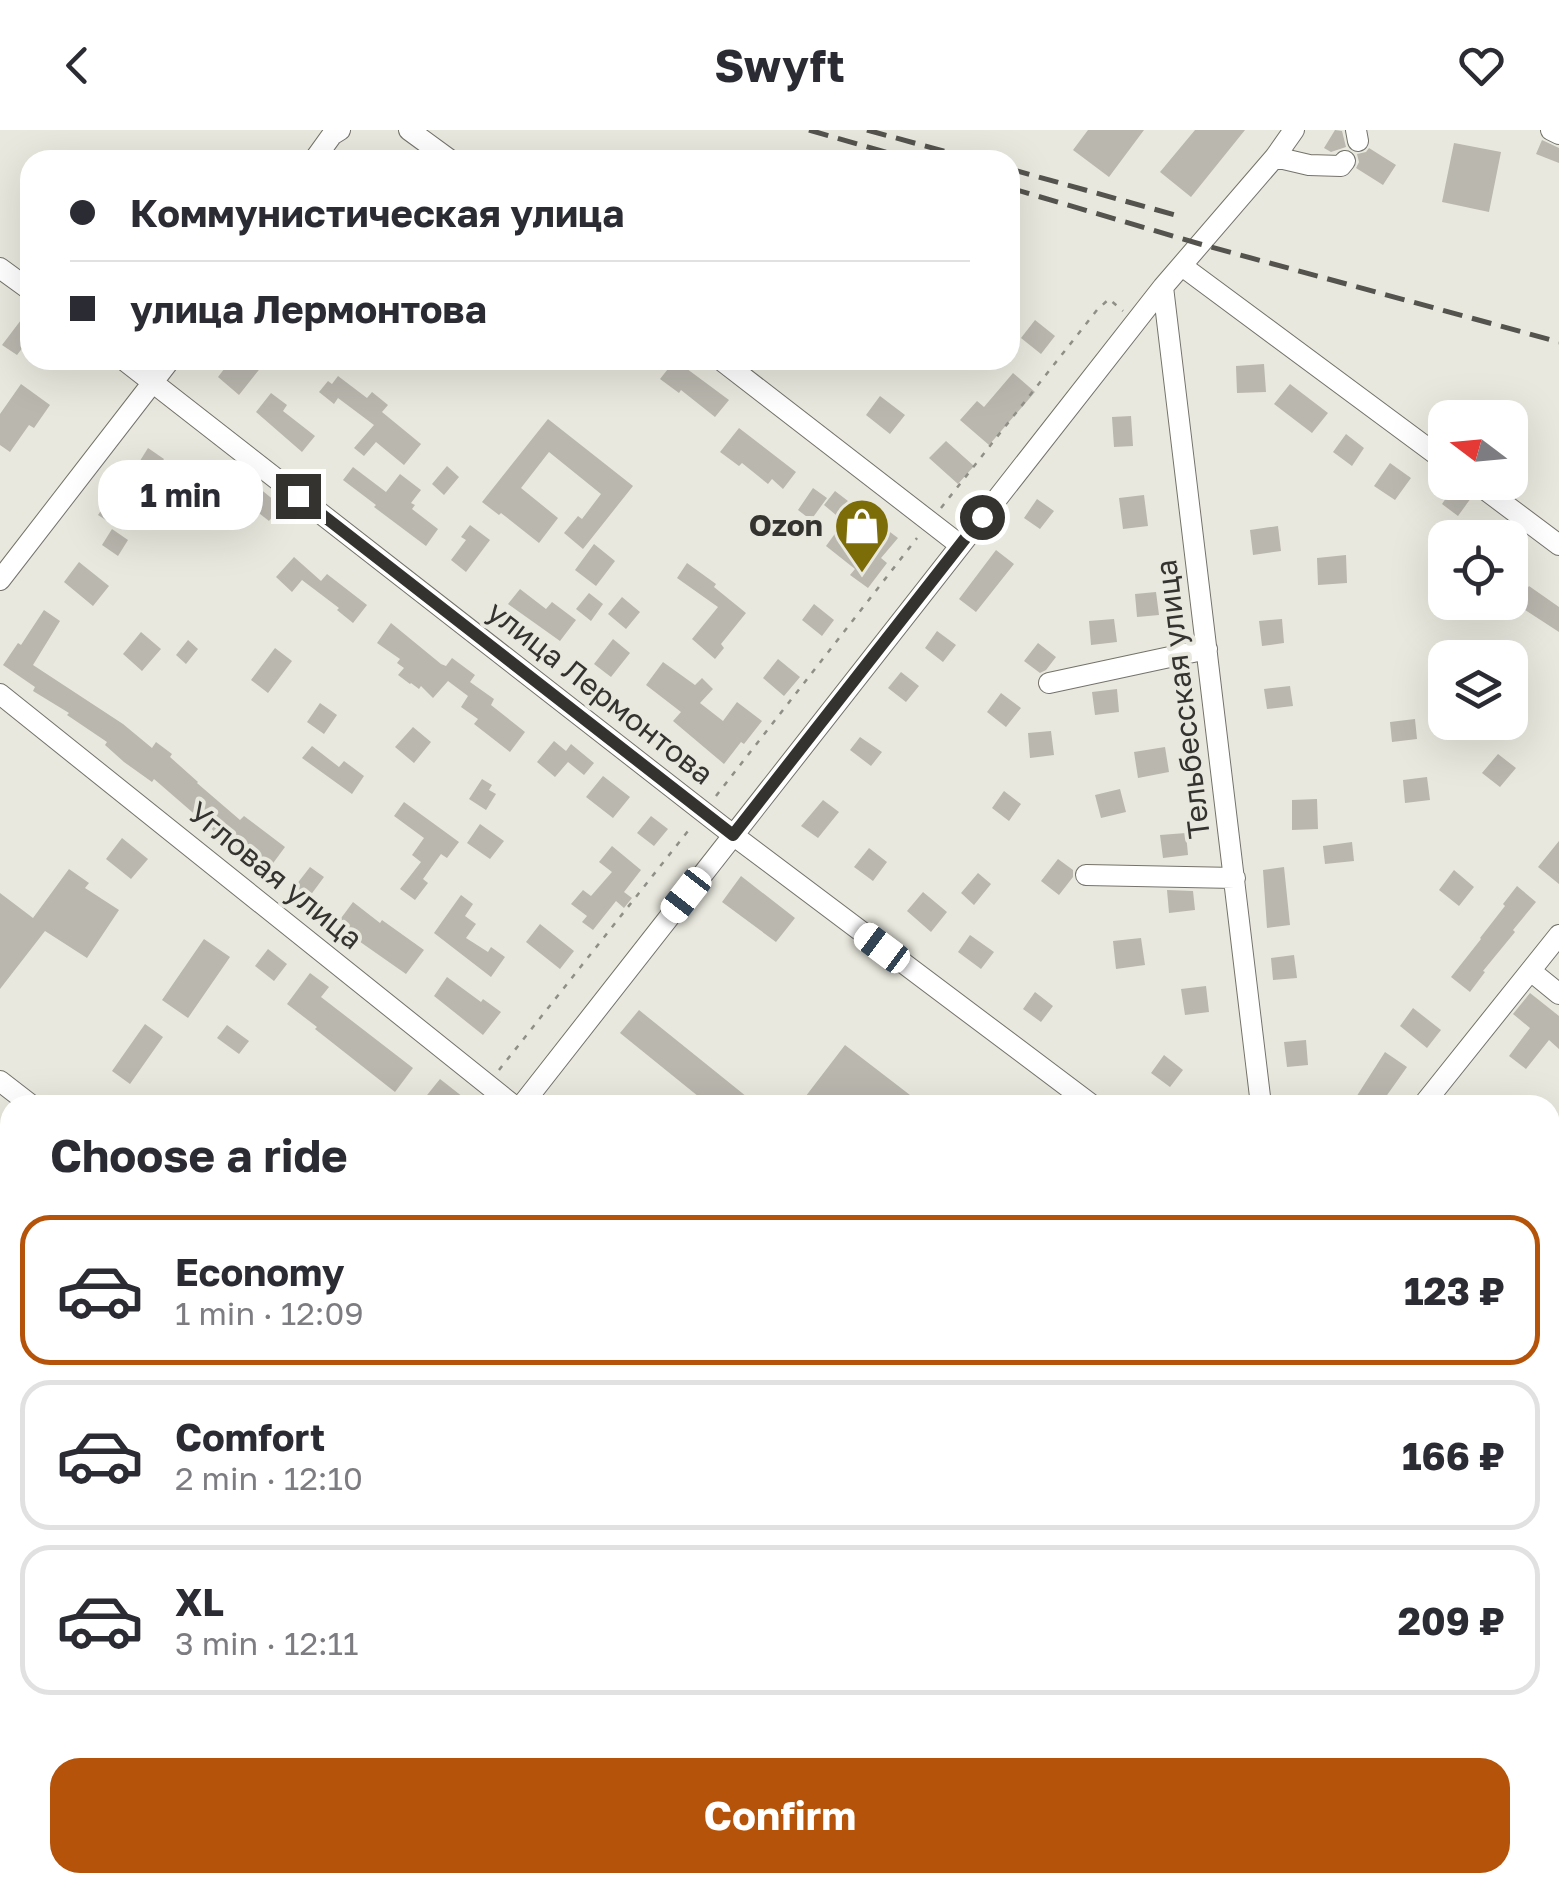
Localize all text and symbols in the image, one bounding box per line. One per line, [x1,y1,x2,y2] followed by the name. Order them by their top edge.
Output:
[50,38,105,93] icon: back
[714,38,845,92] text: Swyft
[1454,38,1509,93] icon: heart
[130,190,624,235] text: Коммунистическая улица
[130,286,487,331] text: улица Лермонтова
[1428,400,1528,500] north arrow
[1428,400,1528,740] map controls
[98,461,263,531] callout: 1 min
[276,474,321,519] route end
[140,476,221,514] text: 1 min
[960,495,1005,540] route start
[832,496,892,575] shop icon: Ozon
[749,507,823,543] place label: Ozon
[1428,520,1528,620] button: locate
[1147,558,1217,841] street label: Тельбесская улица
[480,593,721,792] street label: улица Лермонтова
[1428,640,1528,740] button: layers
[181,794,370,956] street label: Угловая улица
[656,862,716,928] car
[849,918,915,978] car
[50,1128,348,1182] text: Choose a ride
[55,1245,145,1335] icon: car
[175,1249,344,1294] text: Economy
[1404,1268,1505,1313] text: 123 ₽
[175,1294,364,1332] text: 1 min · 12:09
[55,1410,145,1500] icon: car
[175,1414,325,1459] text: Comfort
[1402,1433,1505,1478] text: 166 ₽
[175,1459,363,1497] text: 2 min · 12:10
[55,1575,145,1665] icon: car
[175,1579,224,1624] text: XL
[1398,1598,1505,1643] text: 209 ₽
[175,1624,359,1662] text: 3 min · 12:11
[50,1758,1510,1873] button: Confirm

